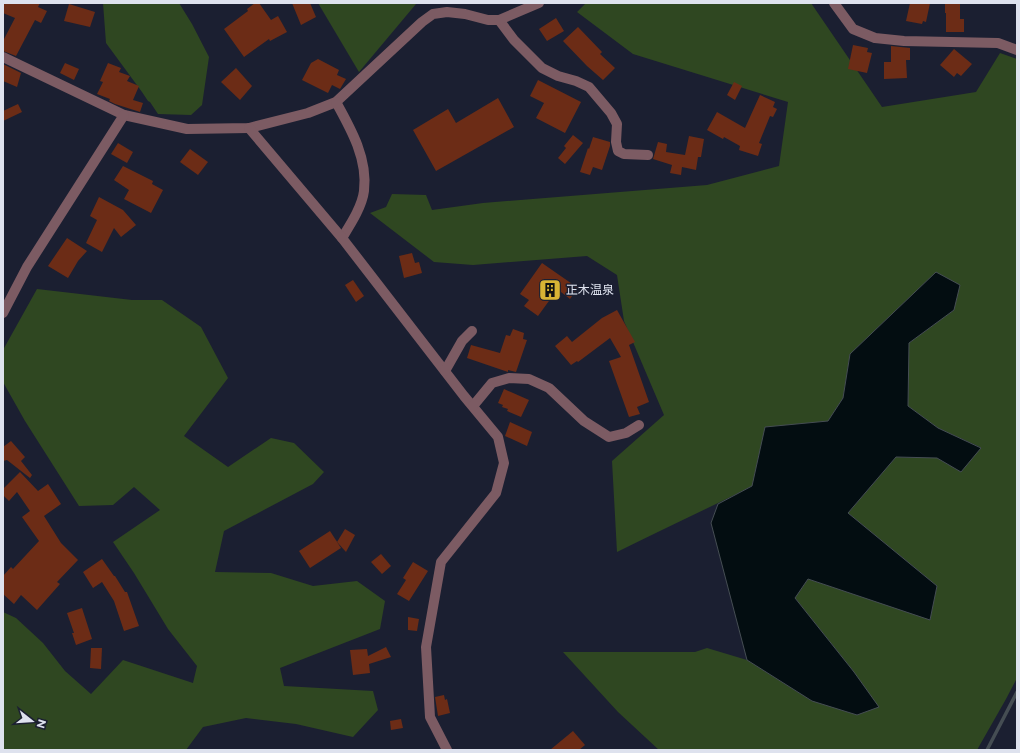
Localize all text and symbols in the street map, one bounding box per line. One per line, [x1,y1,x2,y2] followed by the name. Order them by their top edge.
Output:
[537,277,563,303] building icon: 正木温泉
[566,282,614,297] place label: 正木温泉
[12,701,52,741] north arrow
[34,718,50,730] text: N

